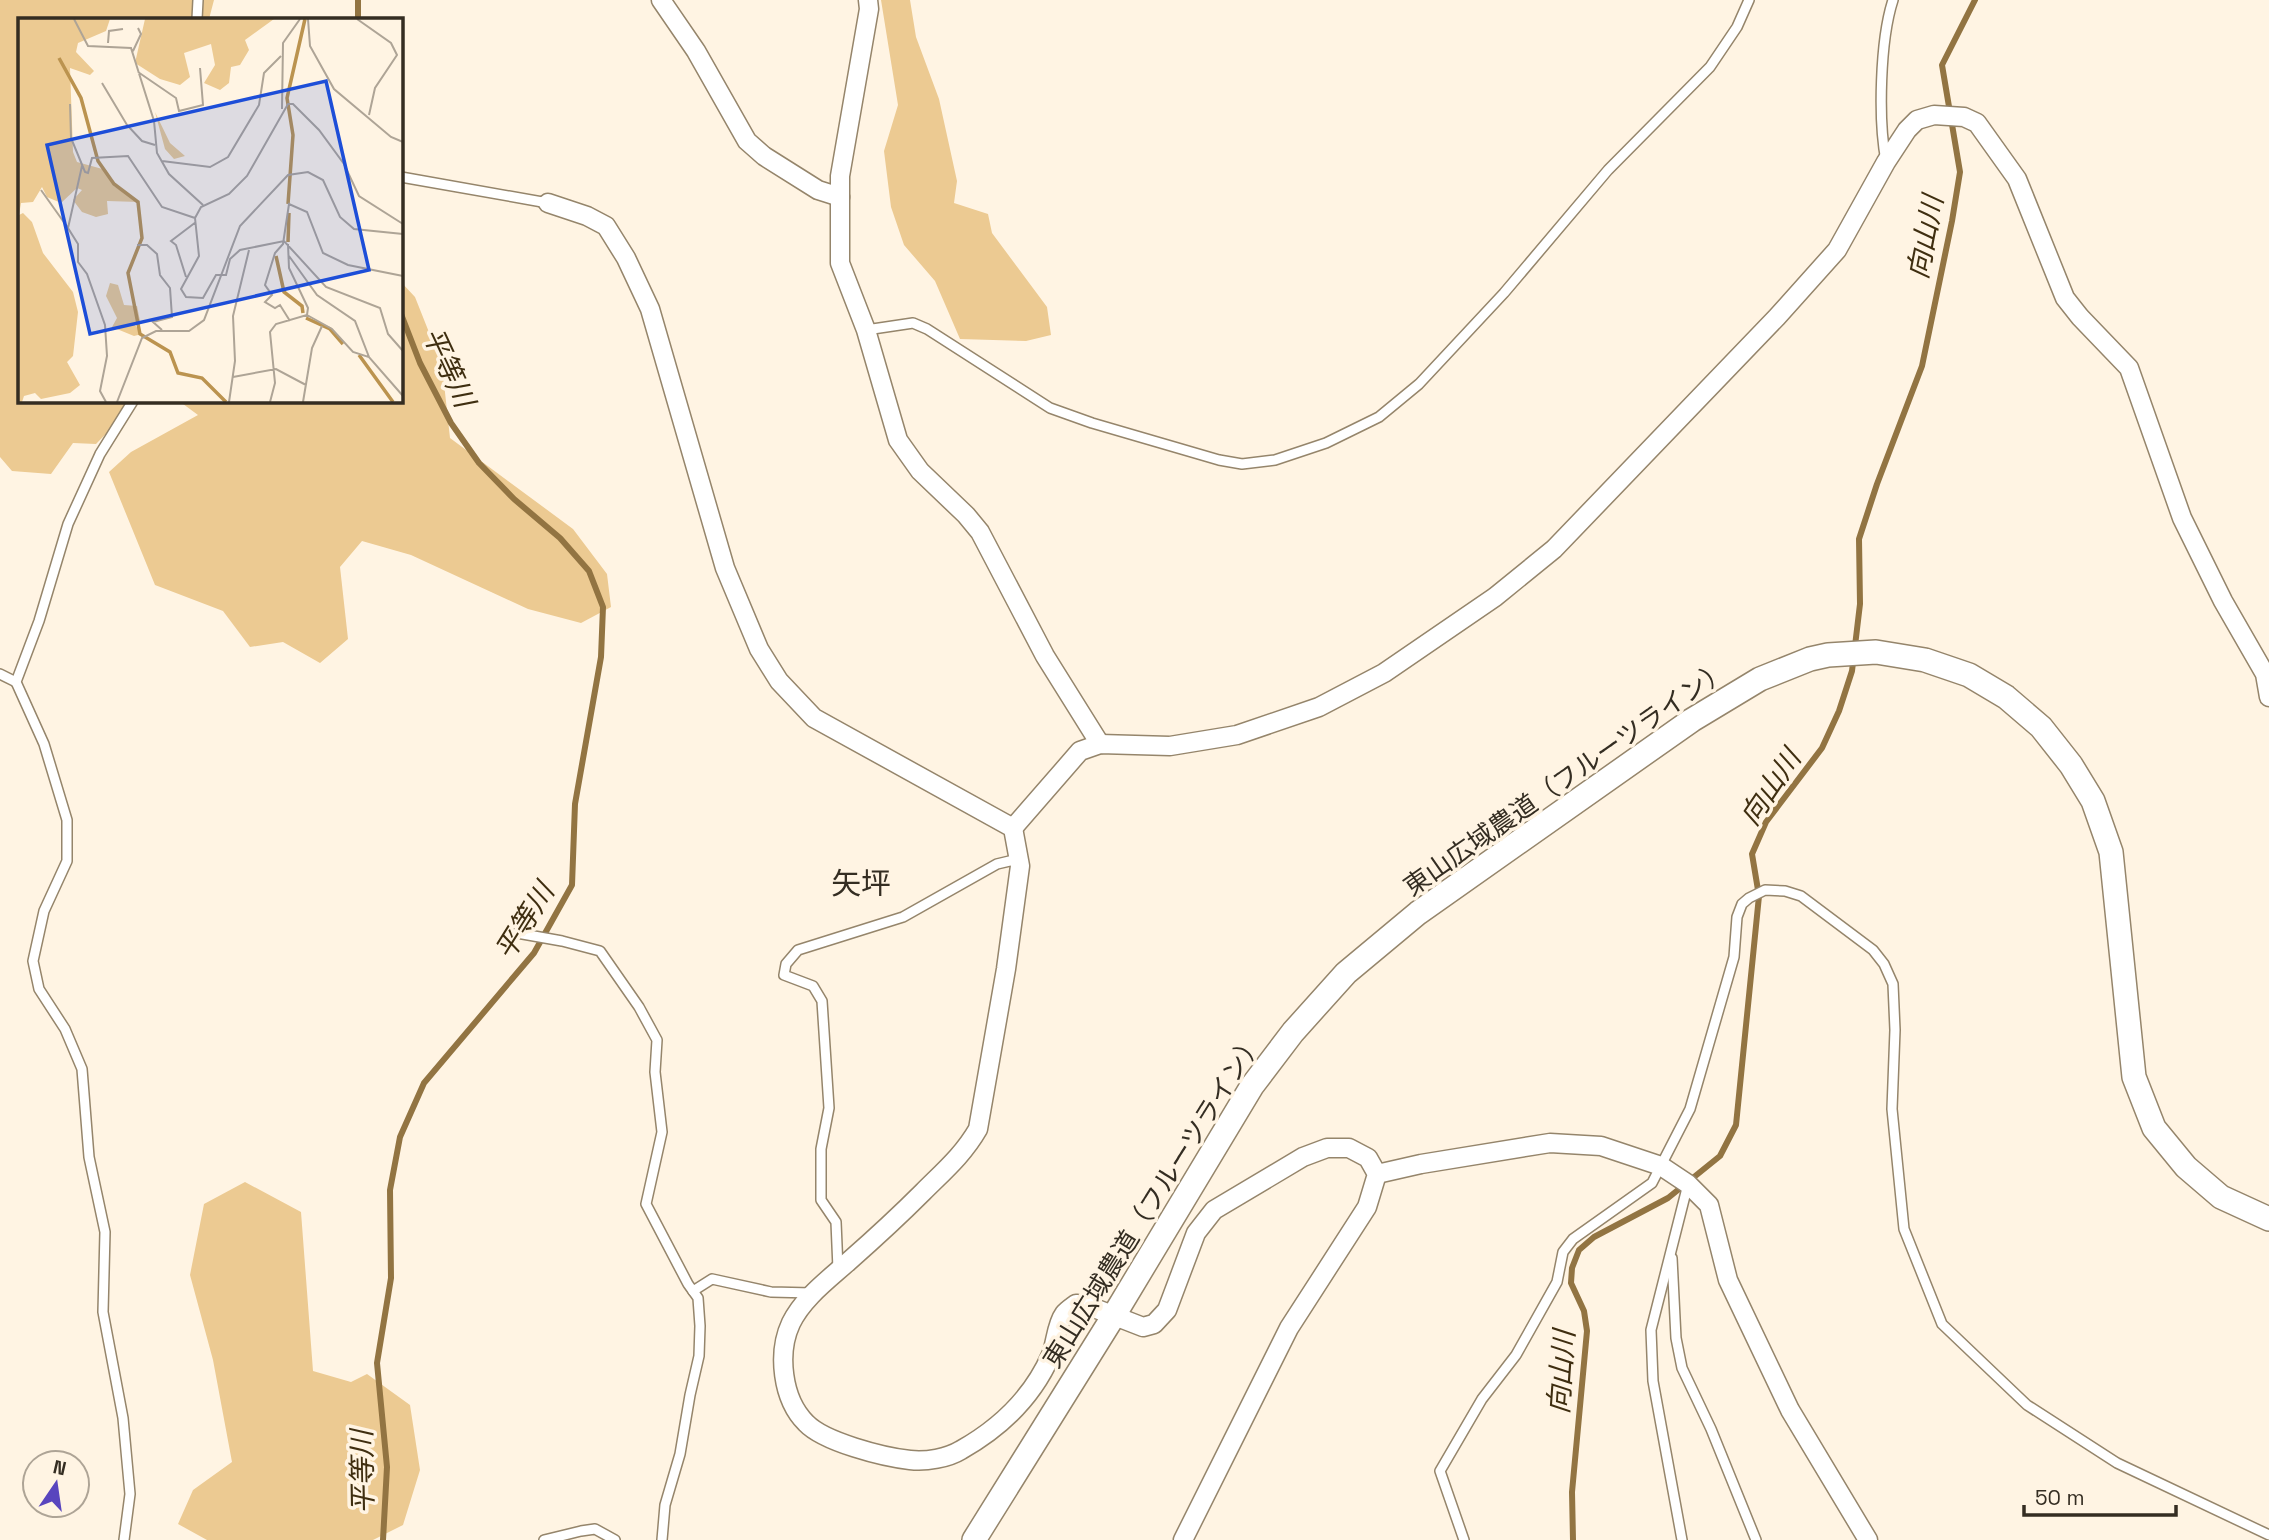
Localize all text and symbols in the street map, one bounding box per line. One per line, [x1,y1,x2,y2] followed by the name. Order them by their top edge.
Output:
[18,18,402,402] inset map
[1899,189,1951,282] water label: 向山川
[415,321,484,415] water label: 平等川
[1397,652,1735,904] street label: 東山広域農道（フルーツライン）
[1732,740,1810,832] water label: 向山川
[831,864,891,903] district label: 矢坪
[486,873,563,966] water label: 平等川
[1035,1026,1271,1374] street label: 東山広域農道（フルーツライン）
[1540,1326,1582,1415] water label: 向山川
[343,1427,381,1514] water label: 平等川
[21,1449,91,1519] north arrow
[51,1454,69,1482] text: N
[2024,1474,2176,1518] scale bar
[2035,1484,2085,1511] text: 50 m

